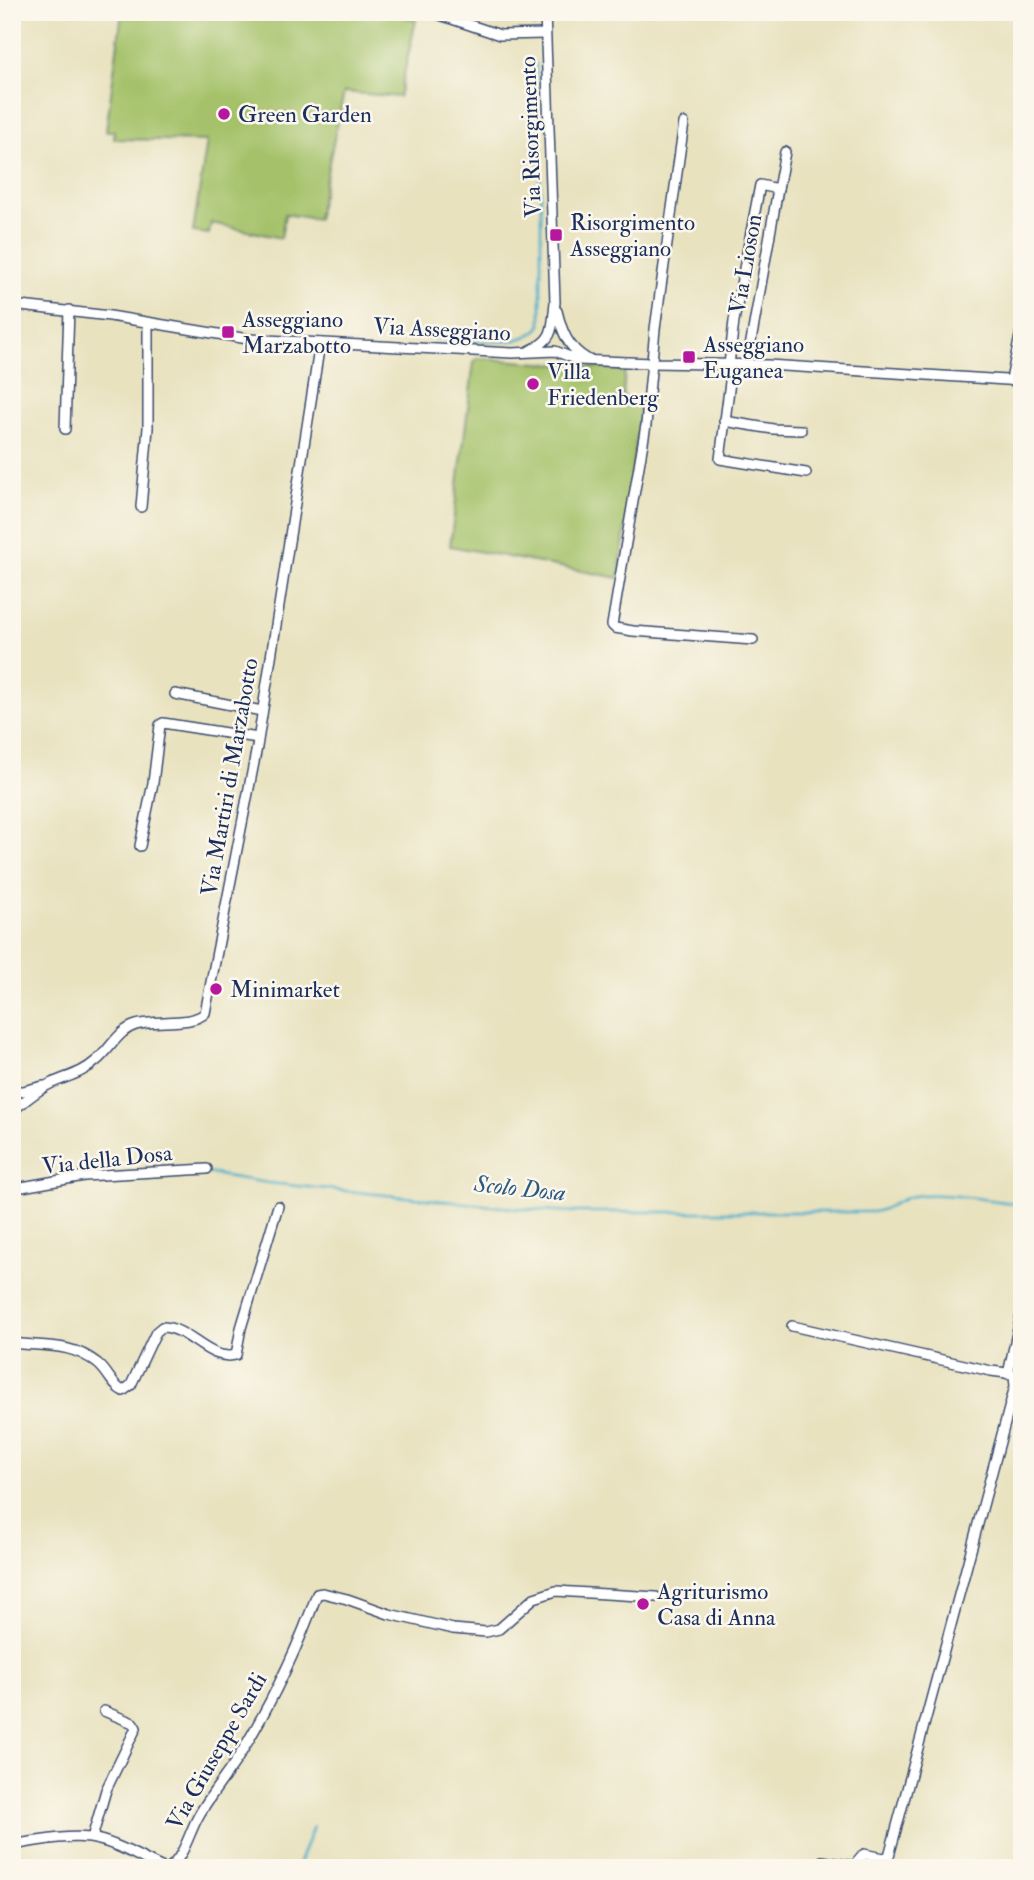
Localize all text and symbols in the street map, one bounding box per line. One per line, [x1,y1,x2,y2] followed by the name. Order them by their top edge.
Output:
[513,56,548,218] street label: Via Risorgimento
[238,100,372,129] place label: Green Garden
[216,106,232,122] marker: Green Garden
[569,208,695,263] place label: Risorgimento Asseggiano
[722,212,769,316] street label: Via Lioson
[548,227,564,243] marker: Risorgimento Asseggiano
[241,305,351,360] place label: Asseggiano Marzabotto
[372,311,511,348] street label: Via Asseggiano
[220,324,236,340] marker: Asseggiano Marzabotto
[702,330,804,385] place label: Asseggiano Euganea
[681,349,697,365] marker: Asseggiano Euganea
[547,357,659,412] place label: Villa Friedenberg
[525,376,541,392] marker: Villa Friedenberg
[194,656,265,898] street label: Via Martiri di Marzabotto
[230,975,340,1004] place label: Minimarket
[208,981,224,997] marker: Minimarket
[41,1138,174,1181] street label: Via della Dosa
[472,1168,567,1209] water label: Scolo Dosa
[656,1577,776,1632] place label: Agriturismo Casa di Anna
[635,1596,651,1612] marker: Agriturismo Casa di Anna
[160,1667,274,1836] street label: Via Giuseppe Sardi

